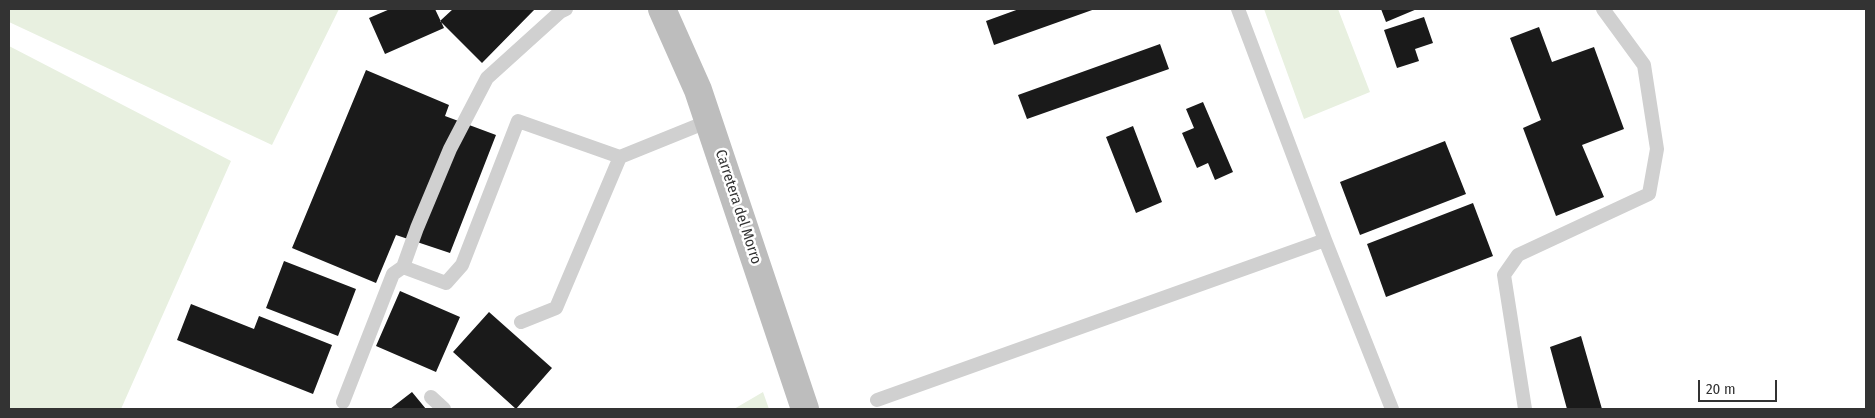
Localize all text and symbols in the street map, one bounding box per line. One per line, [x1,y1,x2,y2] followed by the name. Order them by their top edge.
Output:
[711,147,765,267] street label: Carretera del Morro
[1700,370,1779,402] scale bar
[1706,380,1736,398] text: 20 m

